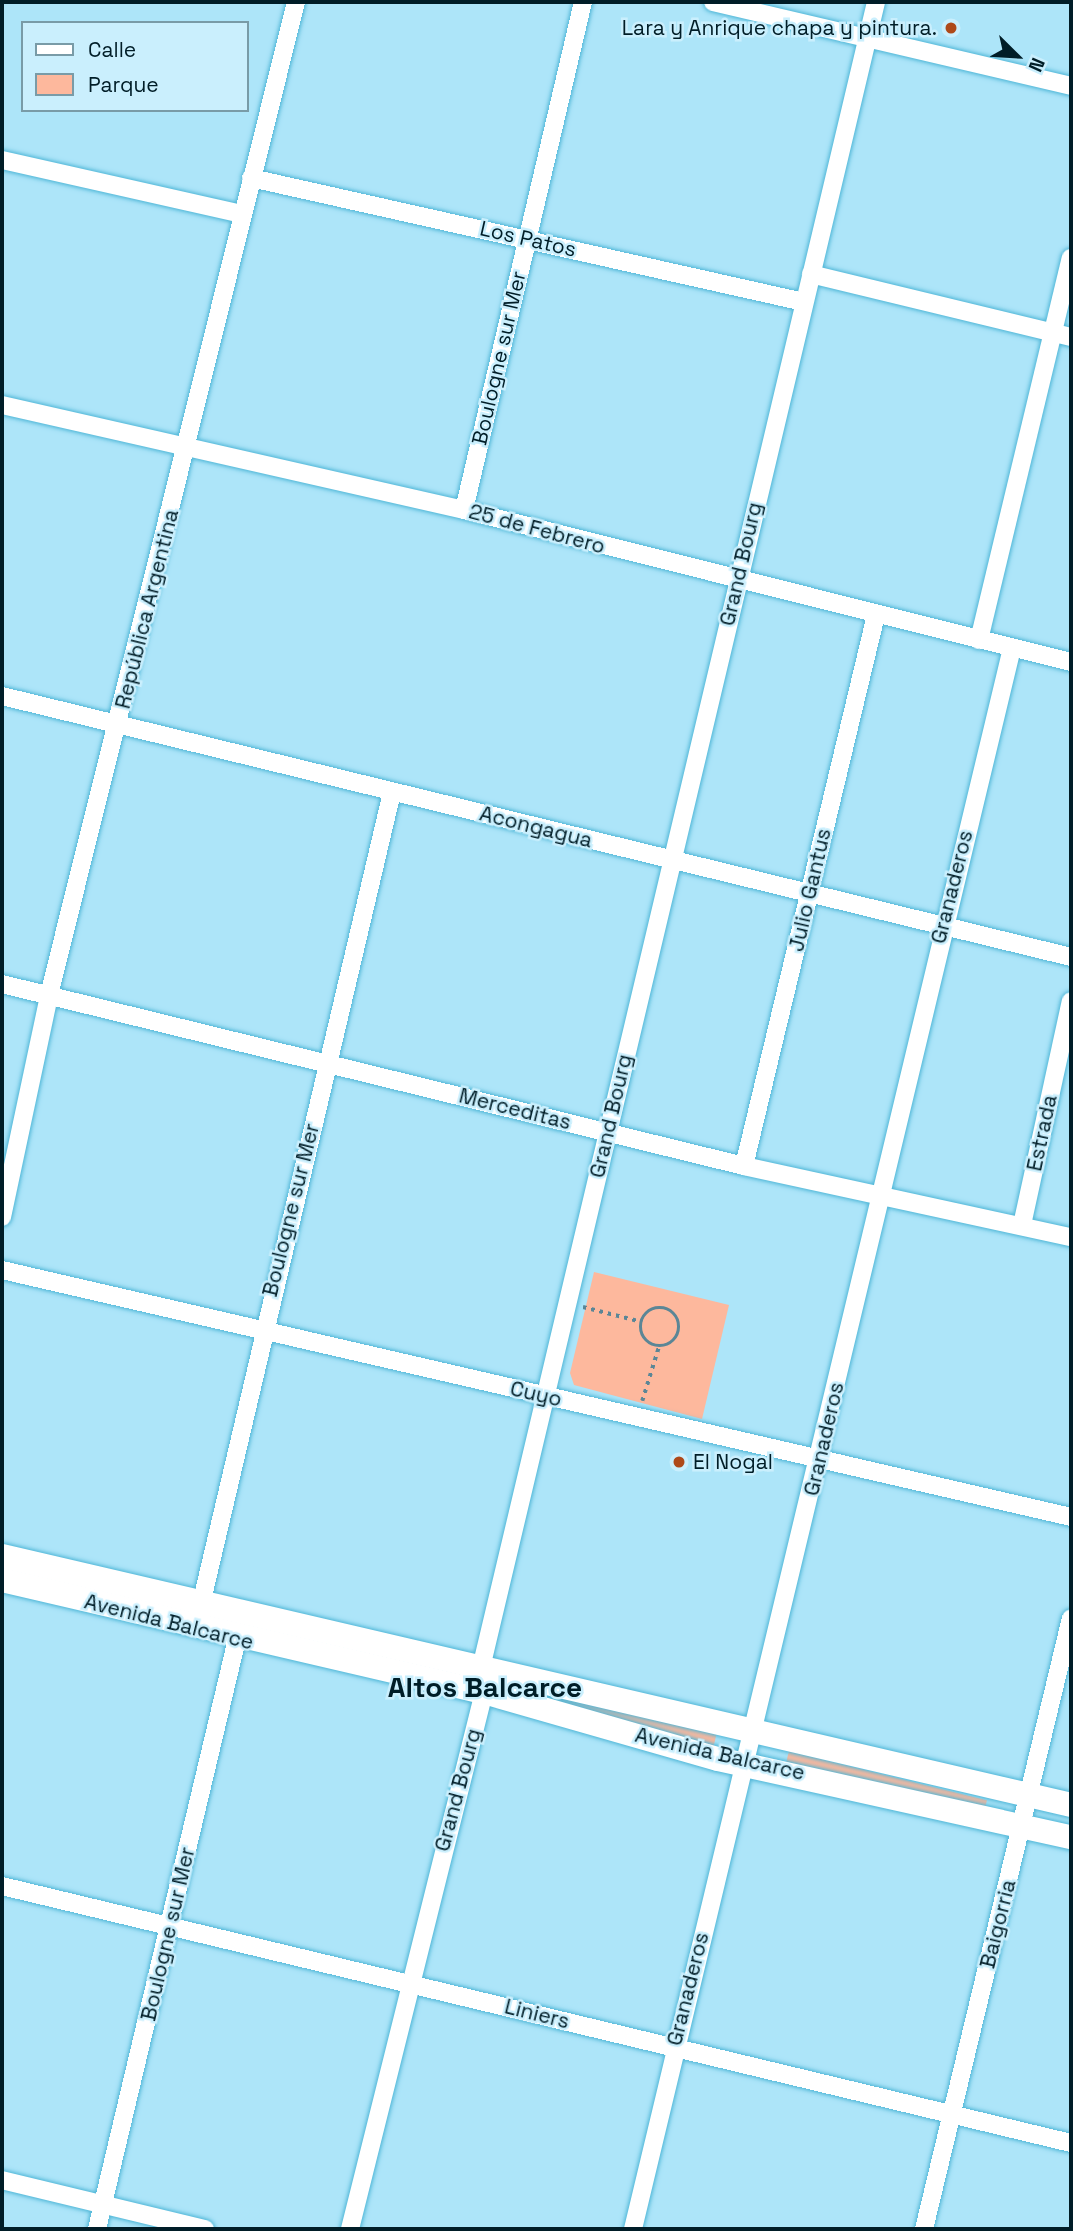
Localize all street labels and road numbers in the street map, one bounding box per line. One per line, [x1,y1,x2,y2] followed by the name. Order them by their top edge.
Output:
[477,216,579,262] street label: Los Patos
[467,269,531,447] street label: Boulogne sur Mer
[466,499,608,559] street label: 25 de Febrero
[715,500,767,628] street label: Grand Bourg
[110,507,184,711] street label: República Argentina
[477,801,595,853] street label: Acongagua
[784,826,836,954] street label: Julio Gantus
[926,828,978,946] street label: Granaderos
[585,1052,637,1180] street label: Grand Bourg
[456,1083,574,1135] street label: Merceditas
[1022,1093,1062,1173] street label: Estrada
[257,1121,325,1299] street label: Boulogne sur Mer
[508,1376,564,1412] street label: Cuyo
[799,1380,849,1498] street label: Granaderos
[82,1589,256,1655] street label: Avenida Balcarce
[633,1722,807,1786] street label: Avenida Balcarce
[430,1726,486,1854] street label: Grand Bourg
[136,1845,200,2023] street label: Boulogne sur Mer
[975,1877,1021,1971] street label: Baigorria
[662,1930,714,2048] street label: Granaderos
[502,1994,572,2034] street label: Liniers

